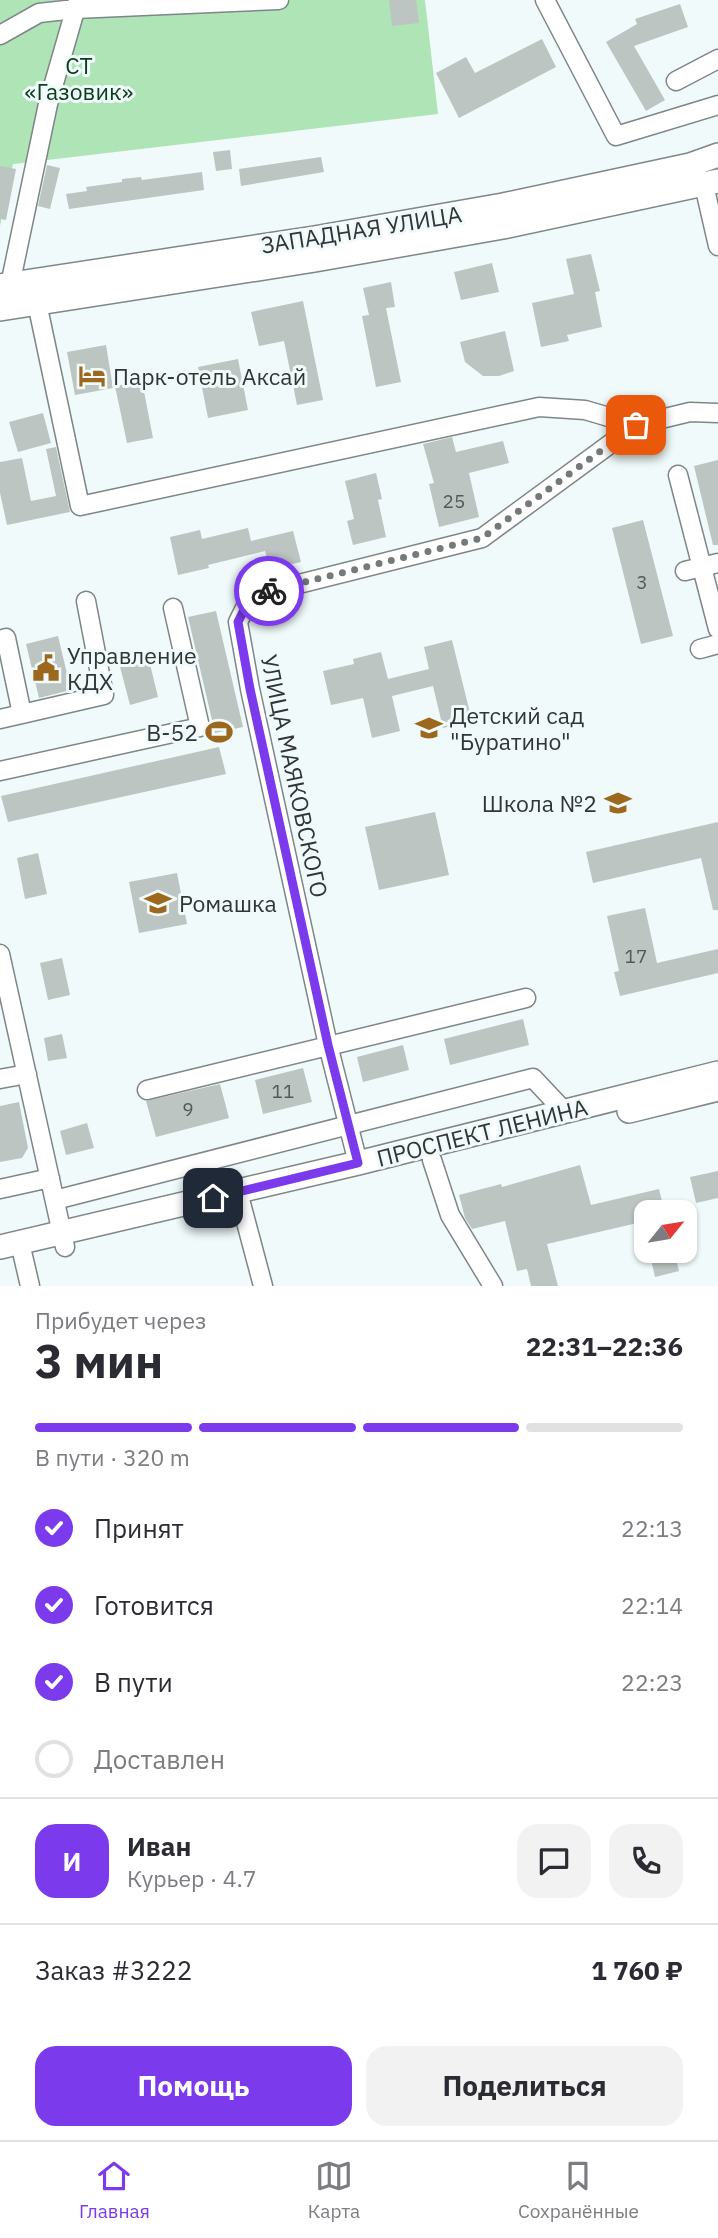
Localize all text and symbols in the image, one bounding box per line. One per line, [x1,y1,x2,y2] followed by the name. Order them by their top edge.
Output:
[25,50,133,106] park label: СТ «Газовик»
[258,198,464,260] street label: ЗАПАДНАЯ УЛИЦА
[77,361,107,391] hotel icon: Парк-отель Аксай
[113,361,306,391] place label: Парк-отель Аксай
[606,395,666,455] pin
[617,406,655,444] icon: bag
[443,489,465,513] house number: 25
[234,556,304,626] courier
[636,570,648,594] house number: 3
[250,572,288,610] icon: bike
[67,640,197,696] place label: Управление КДХ
[255,652,335,900] street label: УЛИЦА МАЯКОВСКОГО
[31,653,61,683] public building icon: Управление КДХ
[450,700,585,756] place label: Детский сад "Буратино"
[414,713,444,743] school or university icon: Детский сад "Буратино"
[146,717,198,747] place label: В-52
[204,717,234,747] sports icon: В-52
[482,788,597,818] place label: Школа №2
[603,788,633,818] school or university icon: Школа №2
[143,888,173,918] school or university icon: Ромашка
[179,888,277,918] place label: Ромашка
[625,944,647,968] house number: 17
[272,1079,294,1103] house number: 11
[373,1091,591,1173] street label: ПРОСПЕКТ ЛЕНИНА
[182,1097,194,1121] house number: 9
[183,1168,243,1228] pin
[194,1179,232,1217] icon: home
[634,1200,696,1264] north arrow
[634,1200,697,1263] map controls
[35,1305,207,1335] text: Прибудет через
[526,1329,683,1363] text: 22:31–22:36
[35,1331,163,1391] text: 3 мин
[35,1442,190,1472] text: В пути · 320 m
[35,1509,73,1547] icon: check
[94,1511,184,1545] text: Принят
[621,1513,683,1543] text: 22:13
[35,1586,73,1624] icon: check
[94,1588,214,1622] text: Готовится
[621,1590,683,1620] text: 22:14
[35,1663,73,1701] icon: check
[94,1665,173,1699] text: В пути
[621,1667,683,1697] text: 22:23
[94,1742,225,1776] text: Доставлен
[517,1824,591,1898] button: chat
[609,1824,683,1898] button: phone
[127,1829,192,1863] text: Иван
[63,1844,81,1878] text: И
[127,1863,257,1893] text: Курьер · 4.7
[35,1953,192,1987] text: Заказ #3222
[591,1953,683,1987] text: 1 760 ₽
[35,2046,352,2126] button: Помощь
[366,2046,683,2126] button: Поделиться
[79,2157,150,2223] tab: Главная
[308,2157,360,2223] tab: Карта
[518,2157,639,2223] tab: Сохранённые

